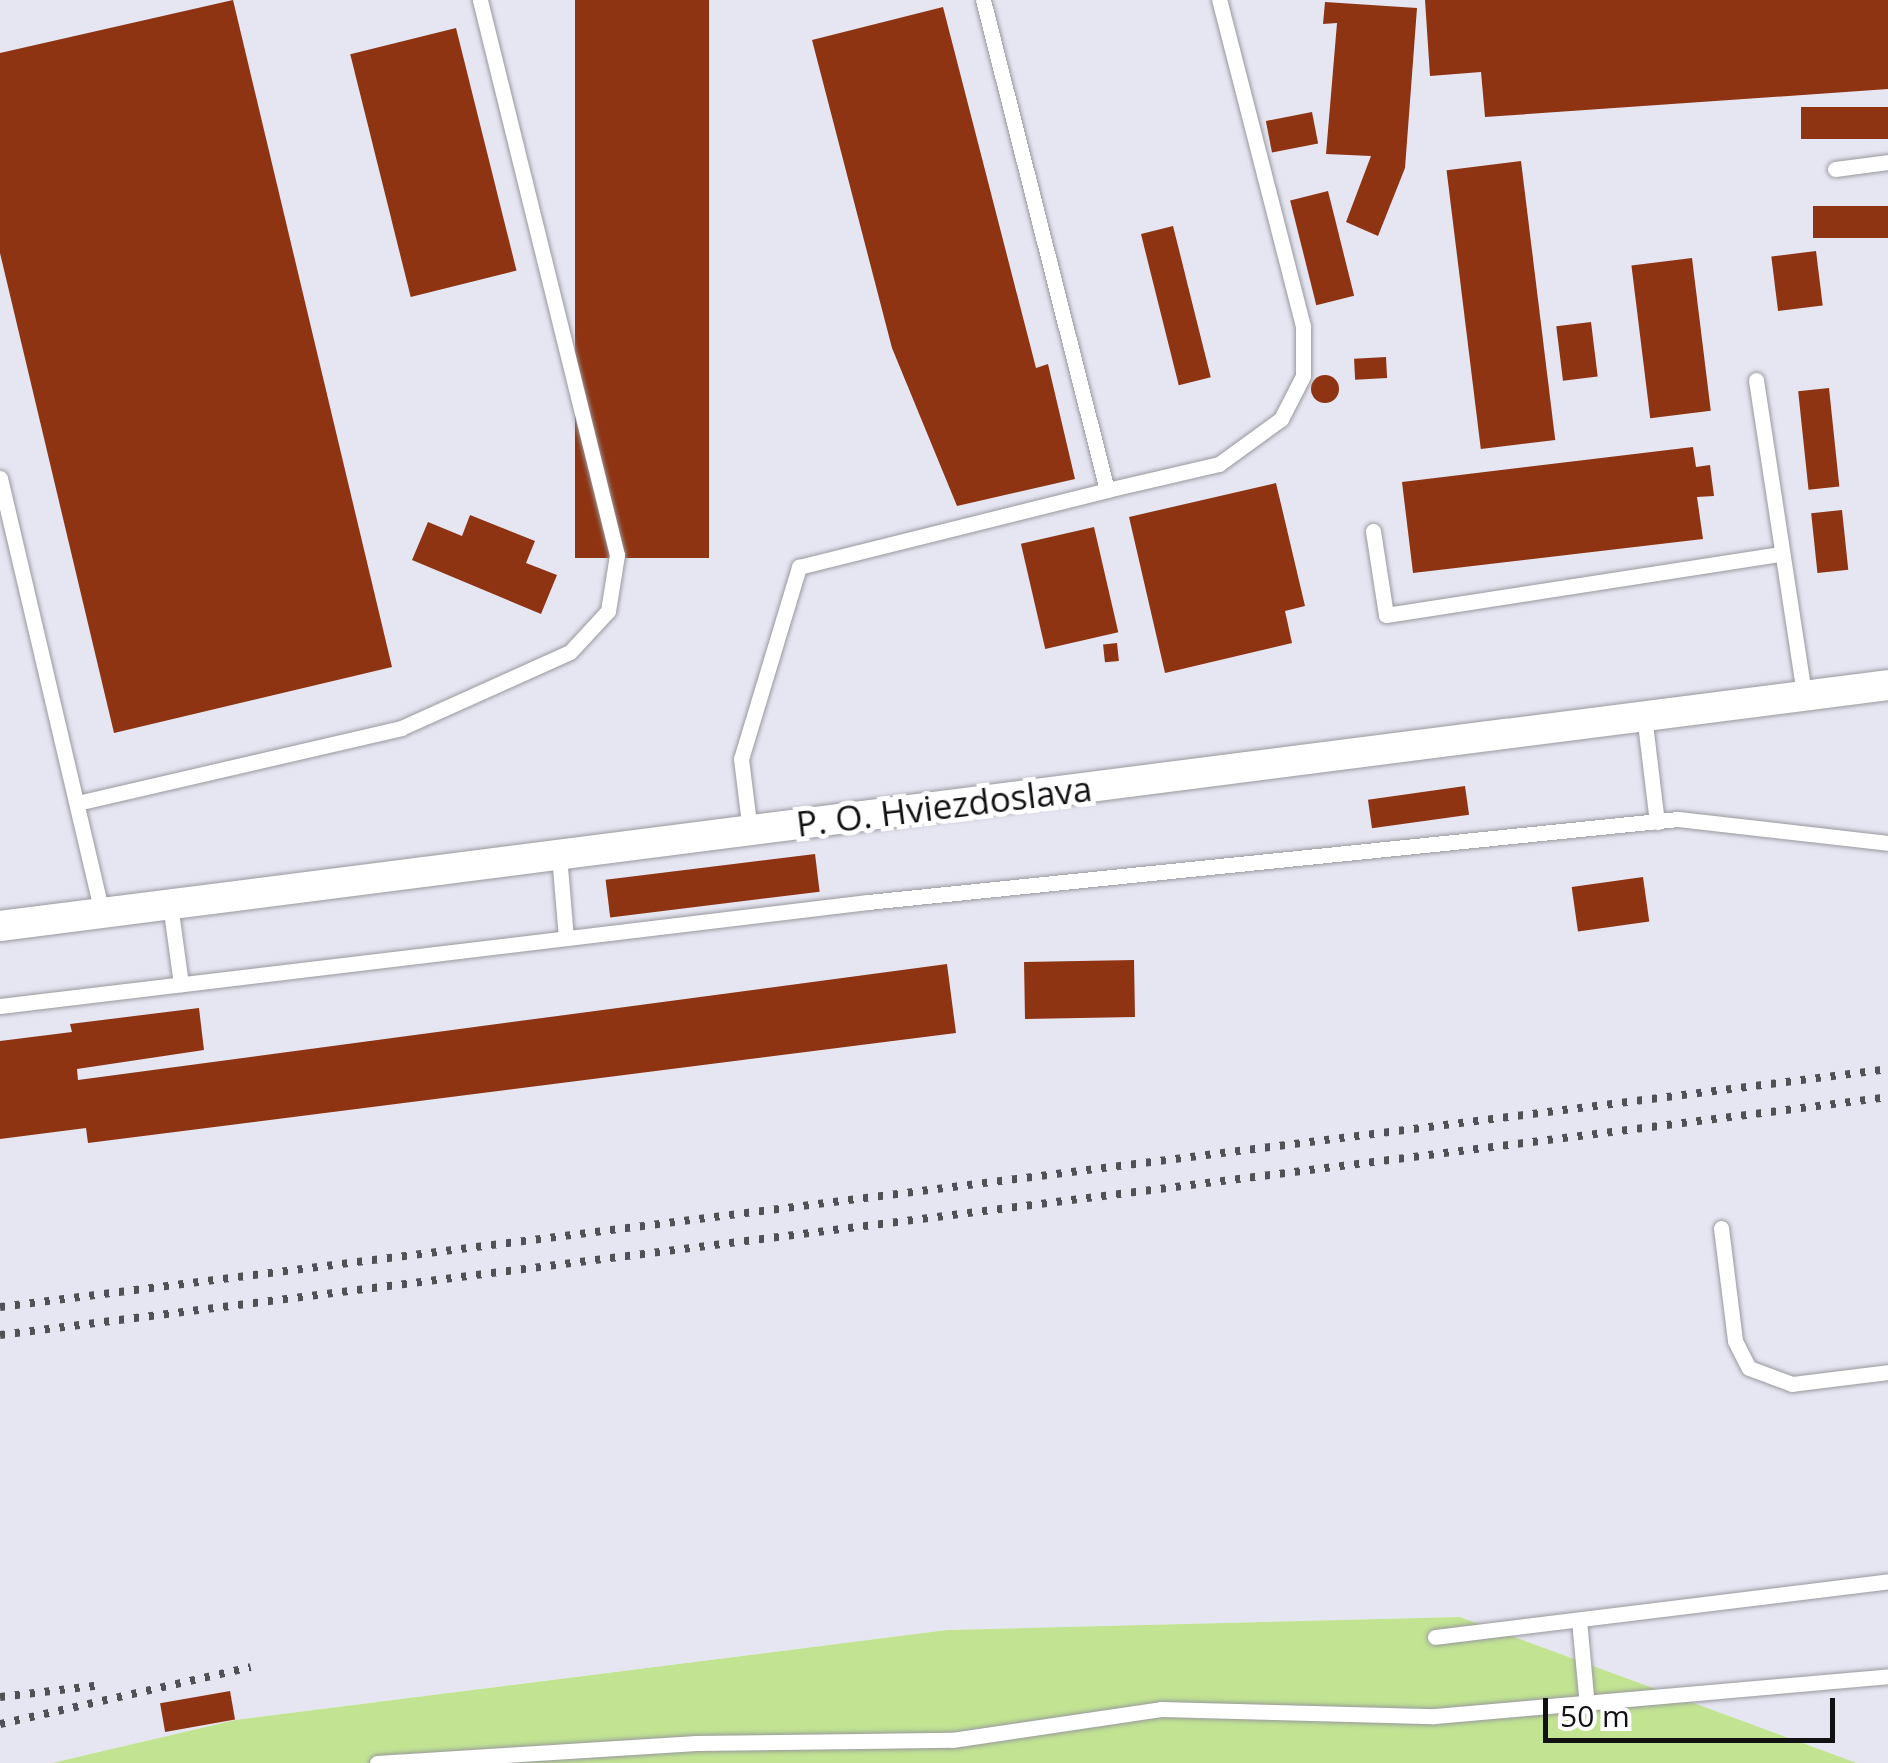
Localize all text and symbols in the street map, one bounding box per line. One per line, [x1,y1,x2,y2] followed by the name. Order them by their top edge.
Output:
[794,767,1094,845] street label: P. O. Hviezdoslava
[1548,1678,1840,1740] scale bar
[1560,1695,1630,1736] text: 50 m

